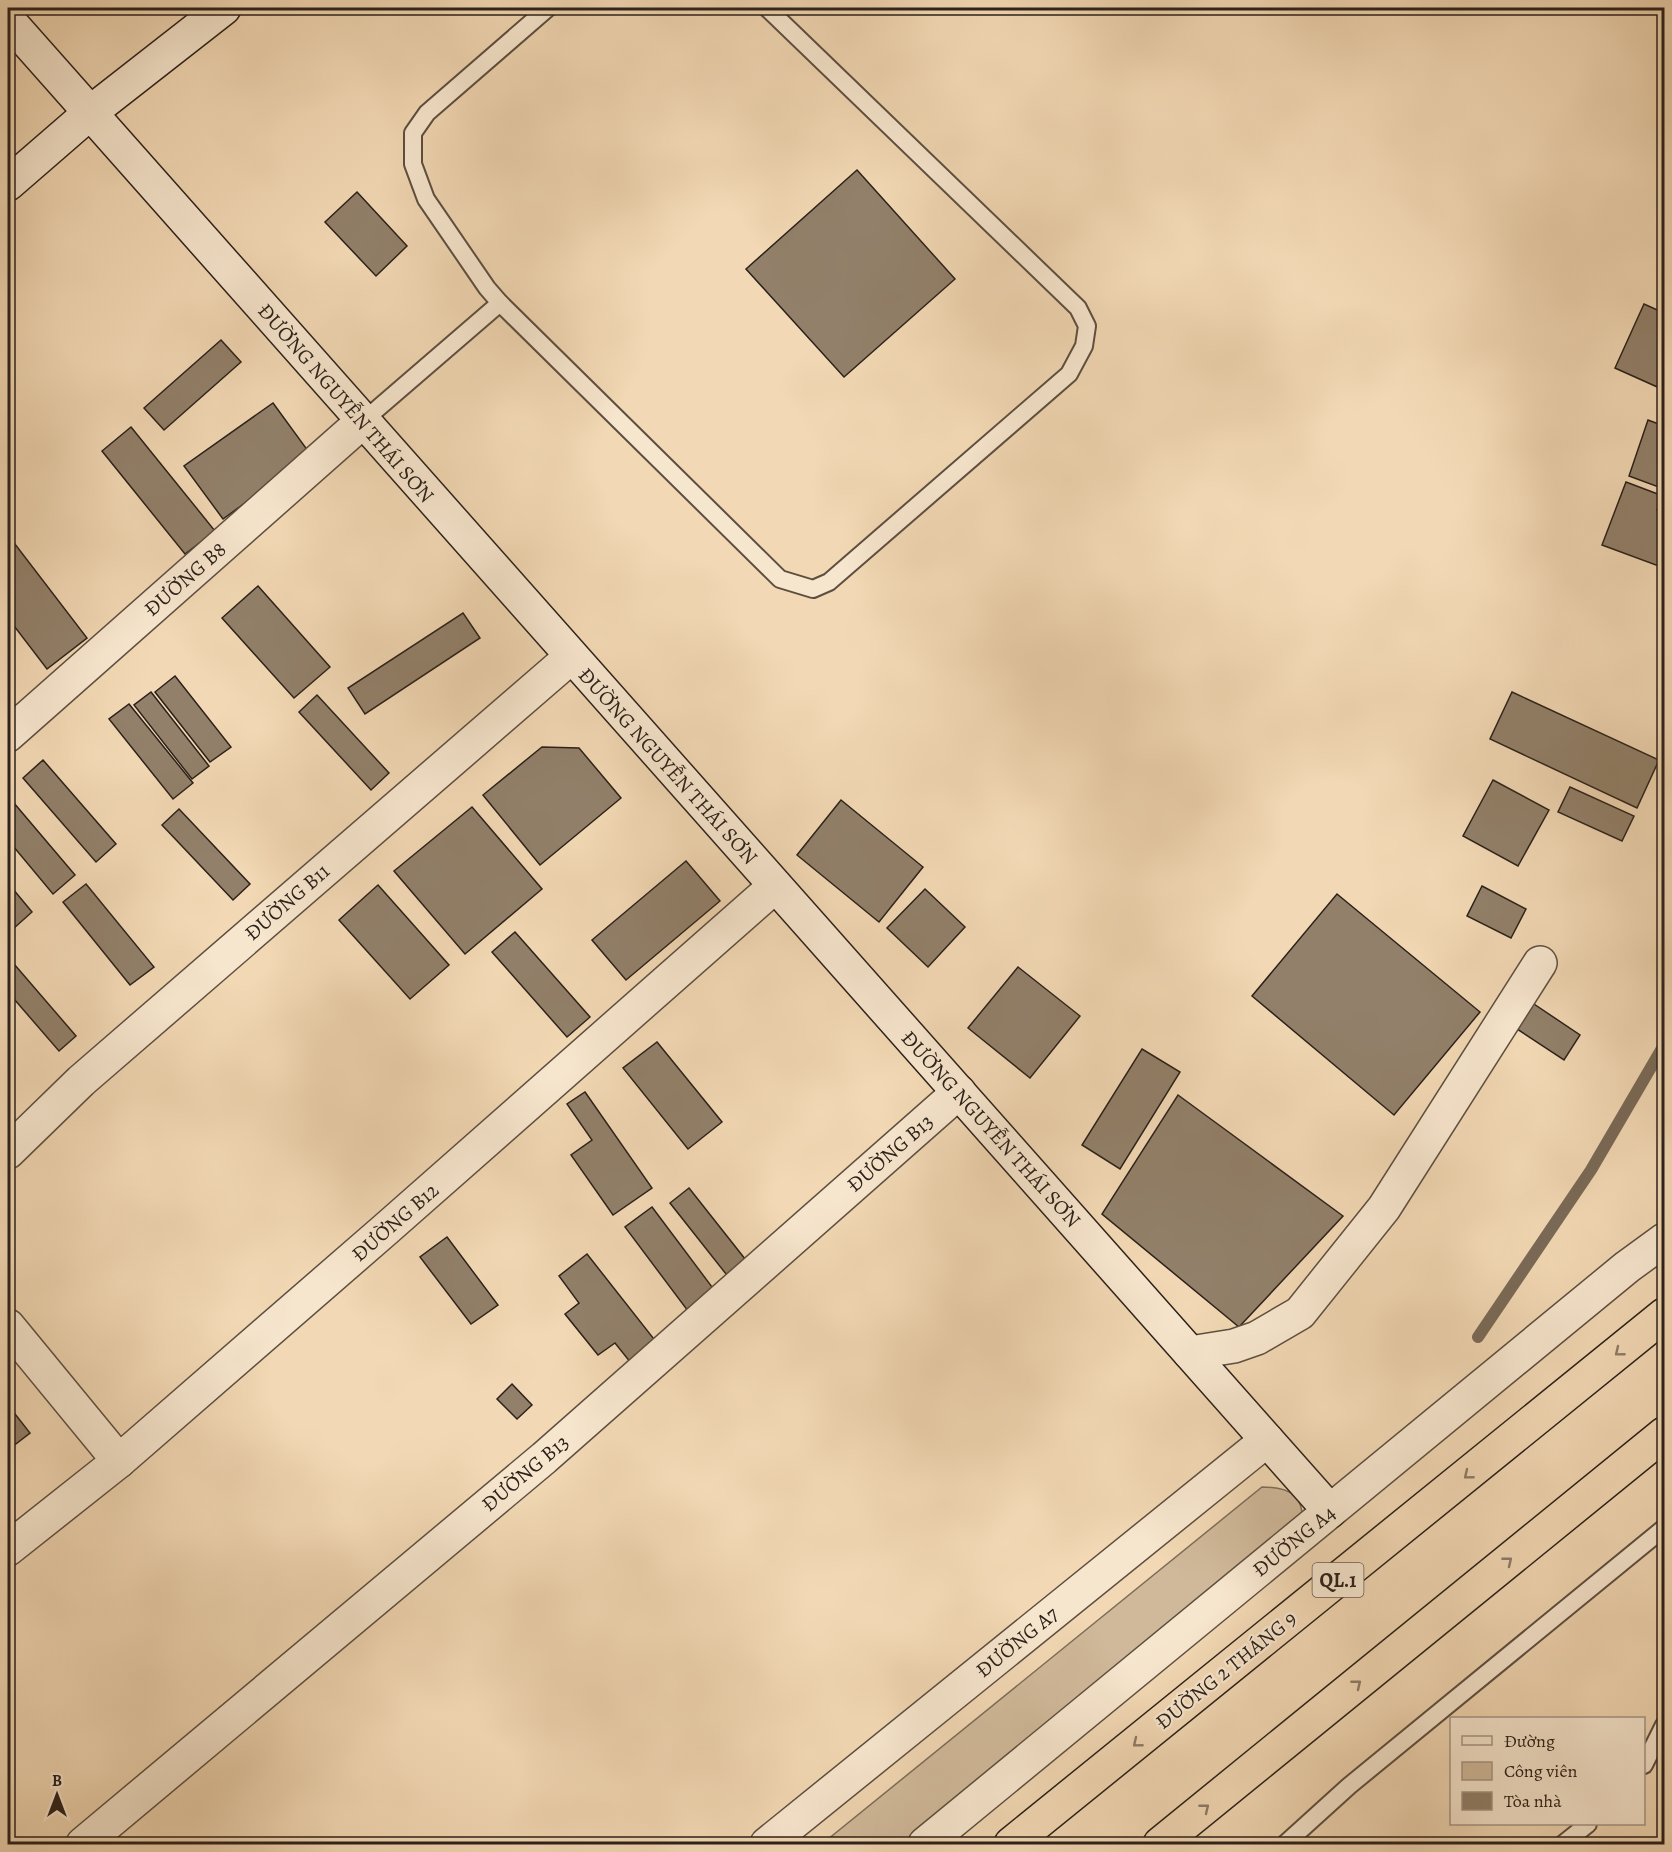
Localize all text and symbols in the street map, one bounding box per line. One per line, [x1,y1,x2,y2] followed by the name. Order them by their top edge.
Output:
[251,297,441,509] street label: ĐƯỜNG NGUYỄN THÁI SƠN
[138,536,232,622] street label: ĐƯỜNG B8
[572,662,764,870] street label: ĐƯỜNG NGUYỄN THÁI SƠN
[238,857,336,947] street label: ĐƯỜNG B11
[895,1025,1087,1233] street label: ĐƯỜNG NGUYỄN THÁI SƠN
[841,1108,939,1198] street label: ĐƯỜNG B13
[345,1176,445,1268] street label: ĐƯỜNG B12
[1615,1345,1626,1356] one-way arrow
[475,1428,575,1518] street label: ĐƯỜNG B13
[1463,1467,1474,1478] one-way arrow
[1247,1499,1341,1583] street label: ĐƯỜNG A4
[1501,1558,1512,1569] one-way arrow
[1312,1563,1364,1597] road number: QL.1
[970,1600,1064,1684] street label: ĐƯỜNG A7
[1150,1604,1302,1736] street label: ĐƯỜNG 2 THÁNG 9
[1350,1681,1361,1692] one-way arrow
[1450,1717,1645,1825] legend
[1504,1729,1555,1753] text: Đường
[1132,1735,1143,1746] one-way arrow
[1504,1759,1577,1783] text: Công viên
[27,1765,87,1825] north arrow
[52,1770,62,1792] text: B
[1504,1789,1562,1813] text: Tòa nhà
[1199,1804,1210,1815] one-way arrow

